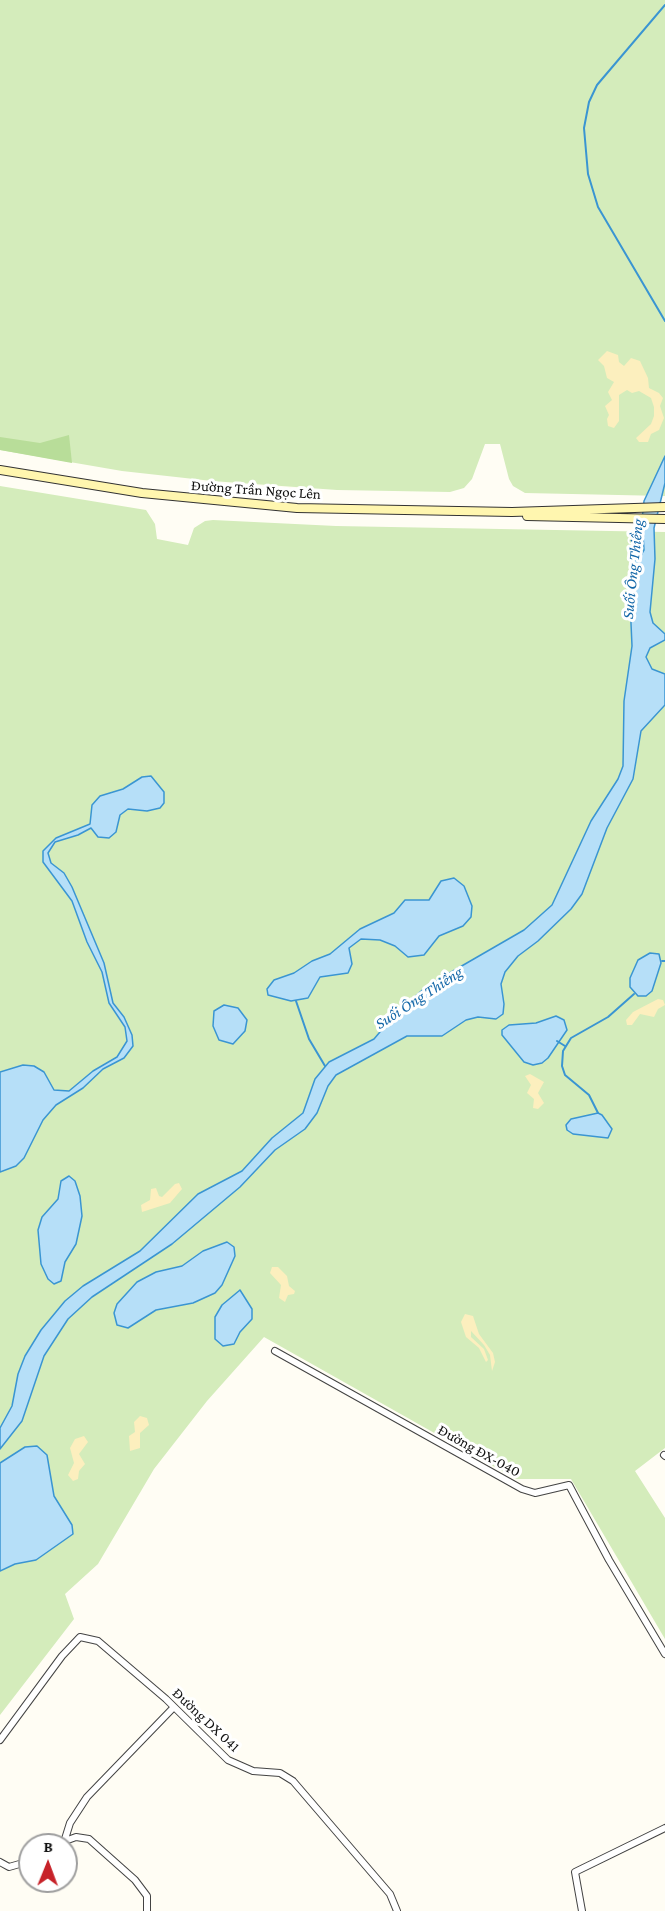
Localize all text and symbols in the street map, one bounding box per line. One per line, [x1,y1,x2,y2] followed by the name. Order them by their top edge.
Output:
[191,476,321,504] street label: Đường Trần Ngọc Lên
[618,518,648,620] water label: Suối Ông Thiềng
[372,963,466,1033] water label: Suối Ông Thiềng
[435,1421,523,1481] street label: Đường ĐX-040
[169,1684,243,1756] street label: Đường DX 041
[18,1833,78,1893] north arrow
[43,1838,53,1855] text: B

